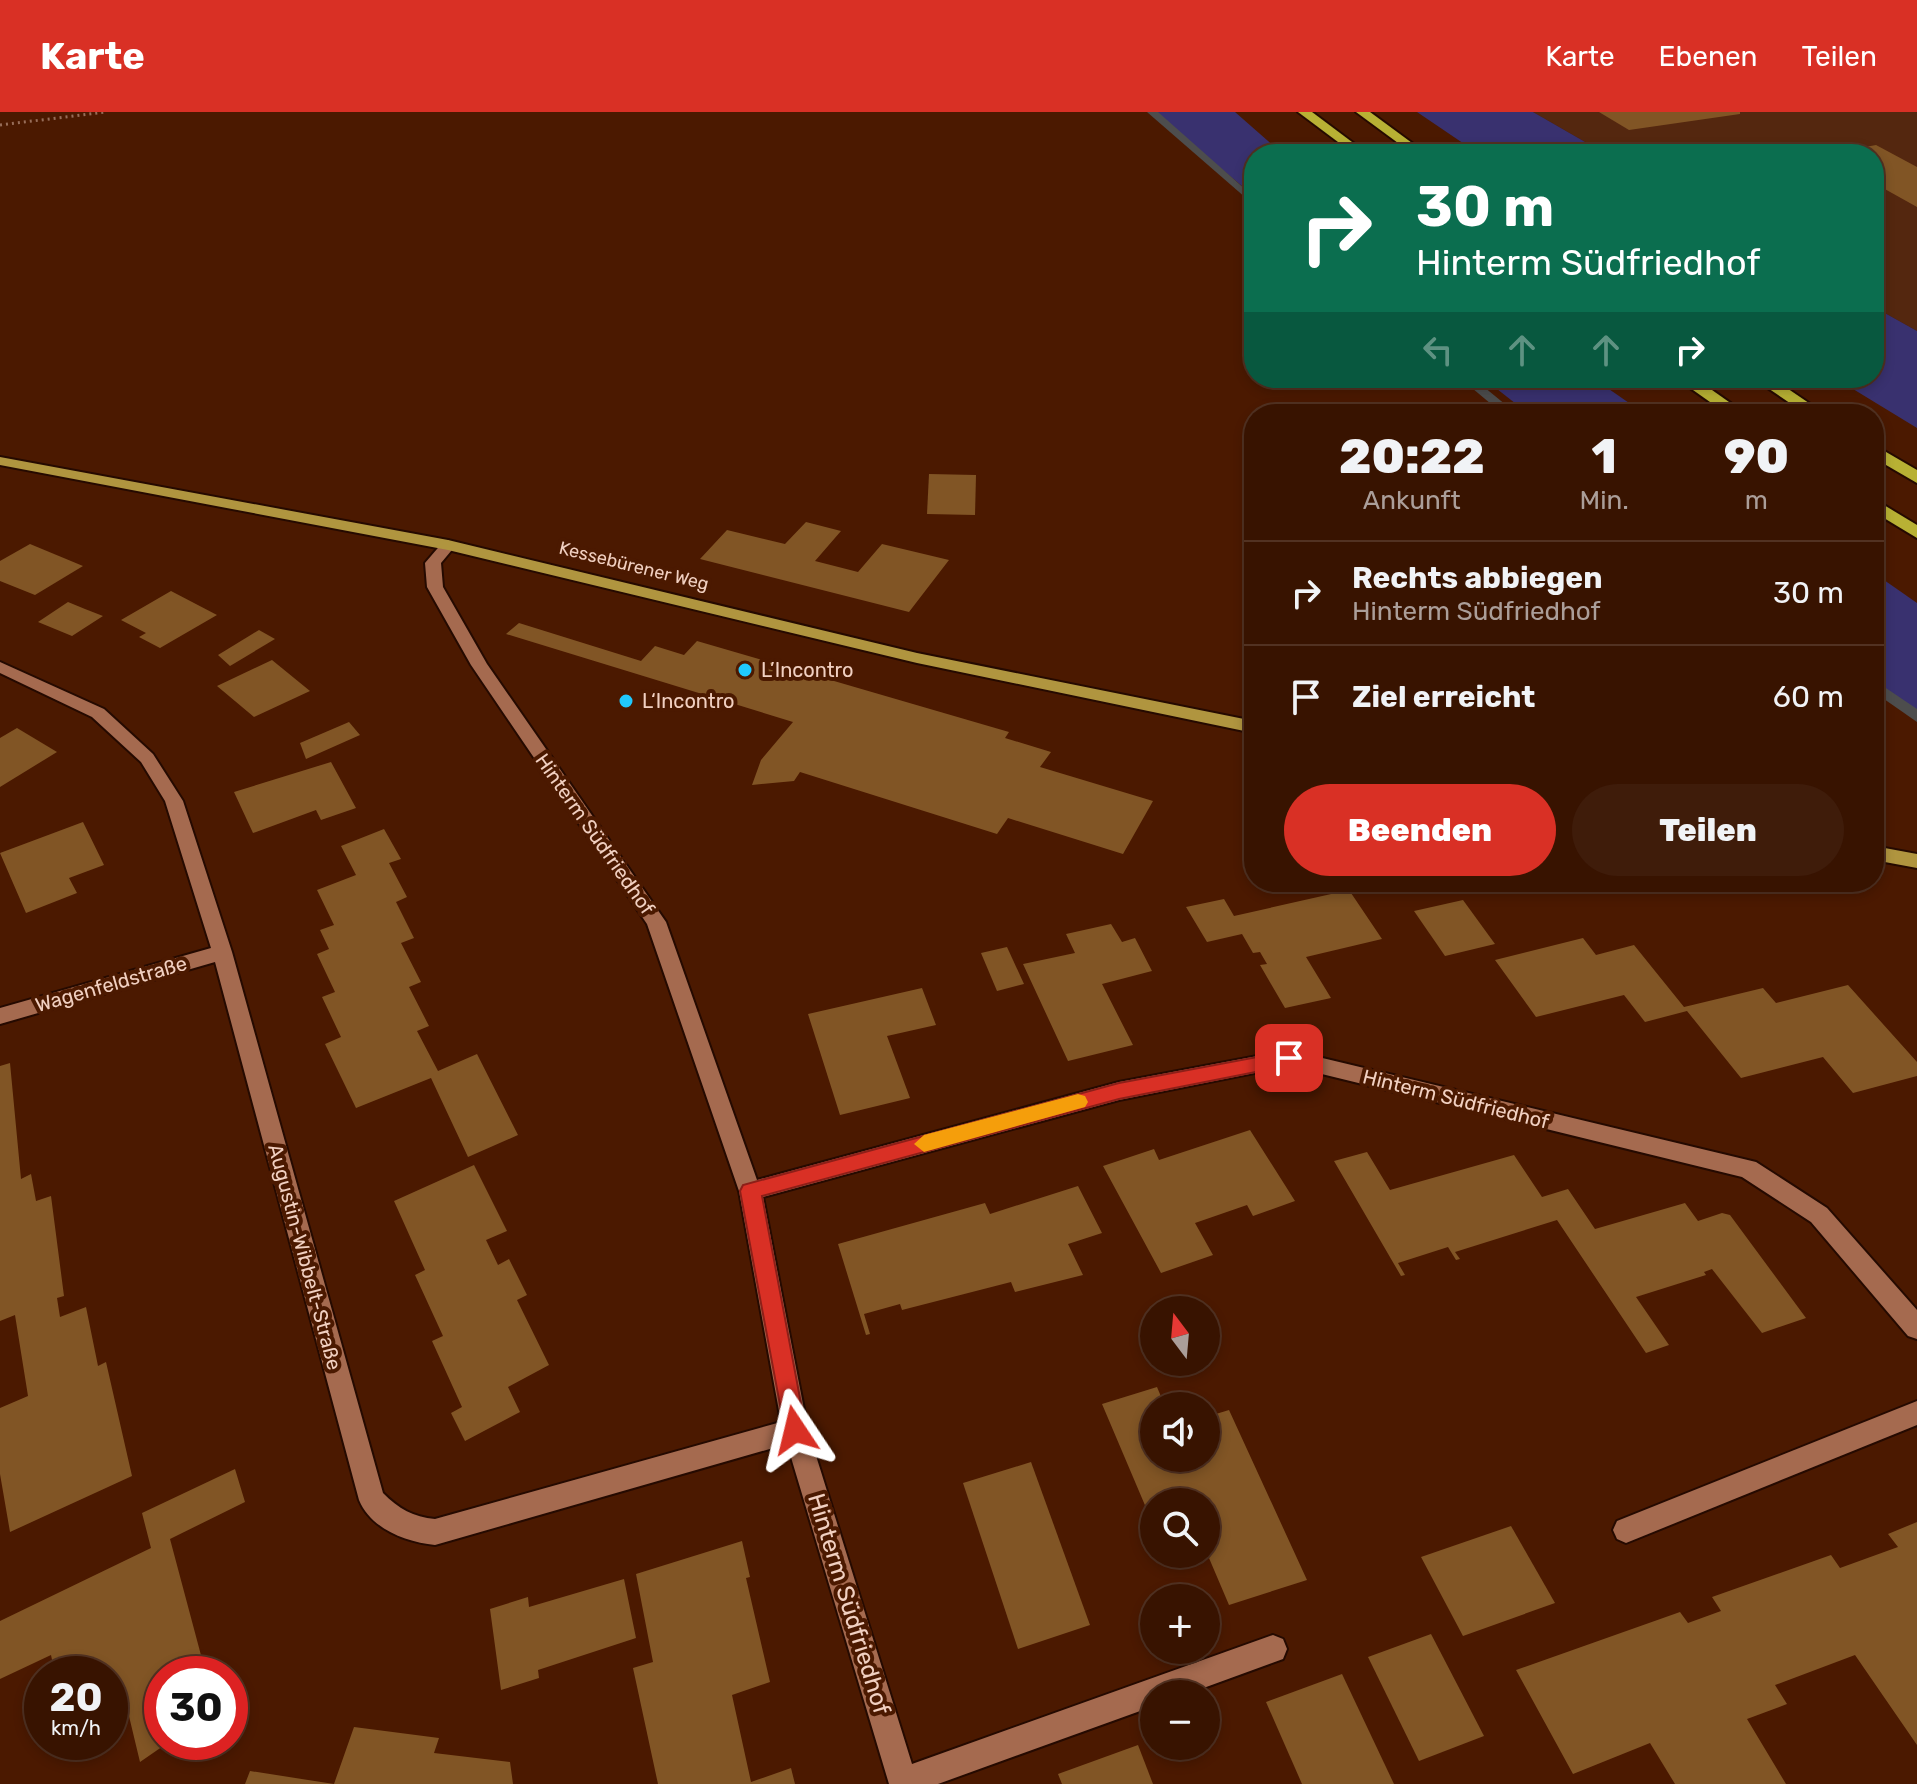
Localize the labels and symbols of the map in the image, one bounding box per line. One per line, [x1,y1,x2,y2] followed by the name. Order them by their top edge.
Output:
[557,537,711,595] street label: Kessebürener Weg
[761,658,853,682] place label: L’Incontro
[736,661,754,679] marker: L’Incontro
[642,689,735,713] place label: L‘Incontro
[617,692,635,710] marker: L‘Incontro
[530,749,660,919] street label: Hinterm Südfriedhof
[32,951,190,1017] street label: Wagenfeldstraße
[1255,1024,1323,1092] pin
[1360,1064,1552,1134] street label: Hinterm Südfriedhof
[263,1141,347,1373] street label: Augustin-Wibbelt-Straße
[1140,1296,1220,1376] north arrow
[753,1388,837,1472] position arrow
[802,1490,896,1719] street label: Hinterm Südfriedhof
[144,1656,248,1760] speed limit sign: 30

